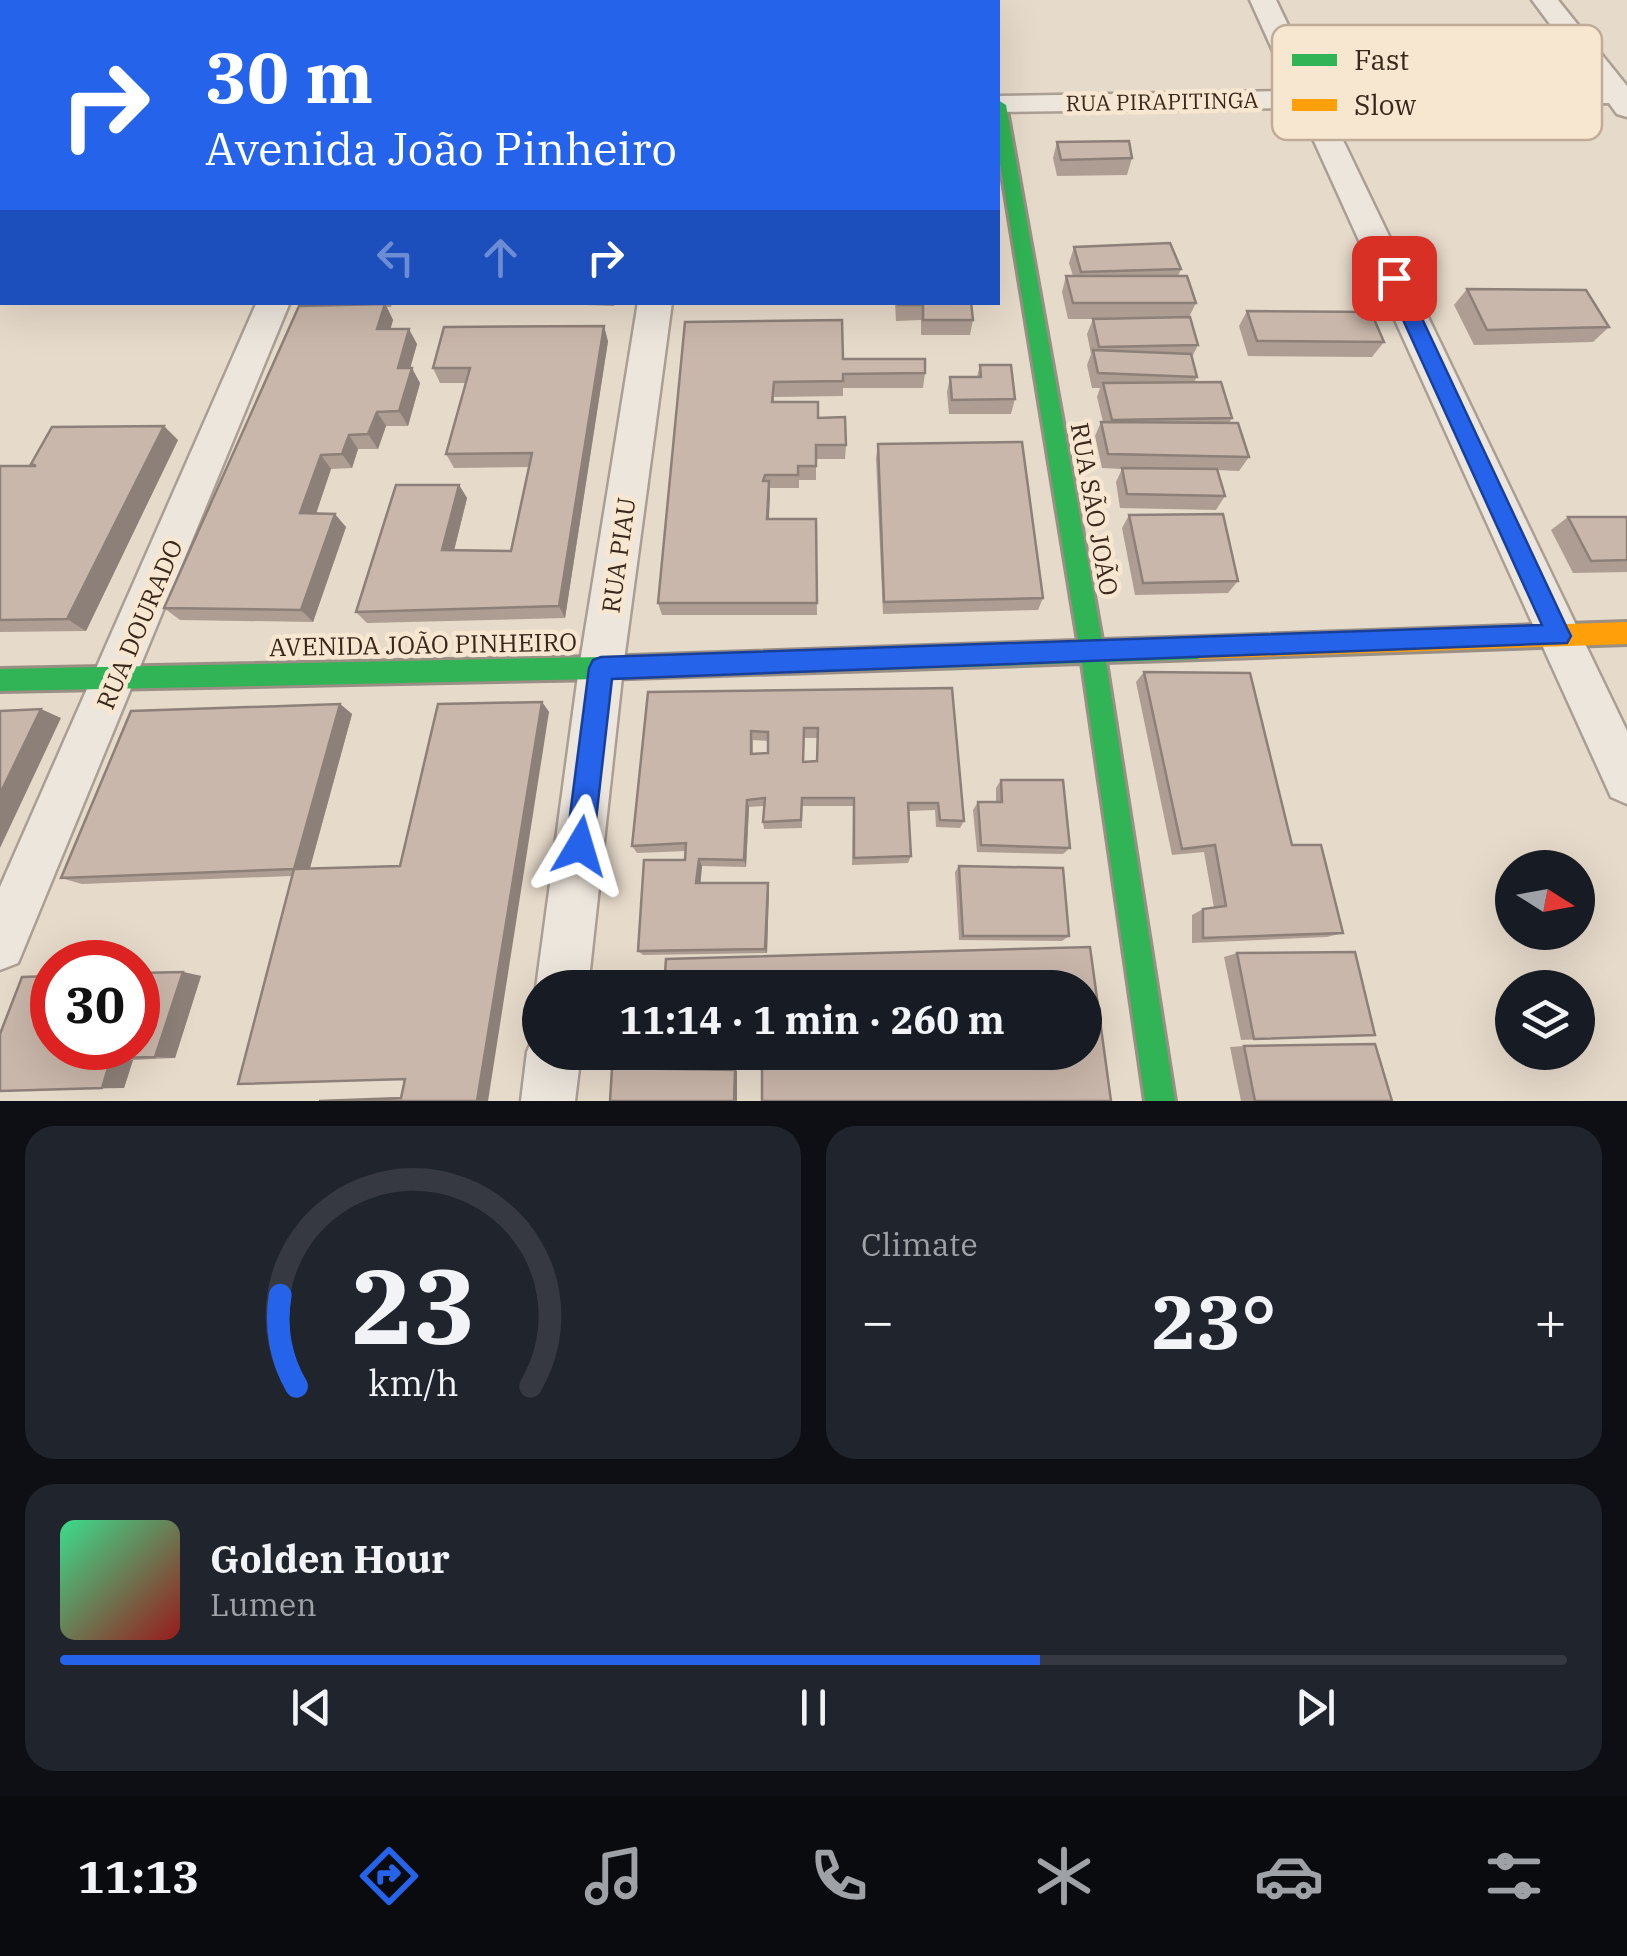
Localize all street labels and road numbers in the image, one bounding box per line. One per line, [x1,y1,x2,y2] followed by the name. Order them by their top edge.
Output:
[1065,85,1259,117] street label: RUA PIRAPITINGA
[1064,420,1126,598] street label: RUA SÃO JOÃO
[594,495,642,615] street label: RUA PIAU
[88,534,190,714] street label: RUA DOURADO
[269,625,577,663] street label: AVENIDA JOÃO PINHEIRO

